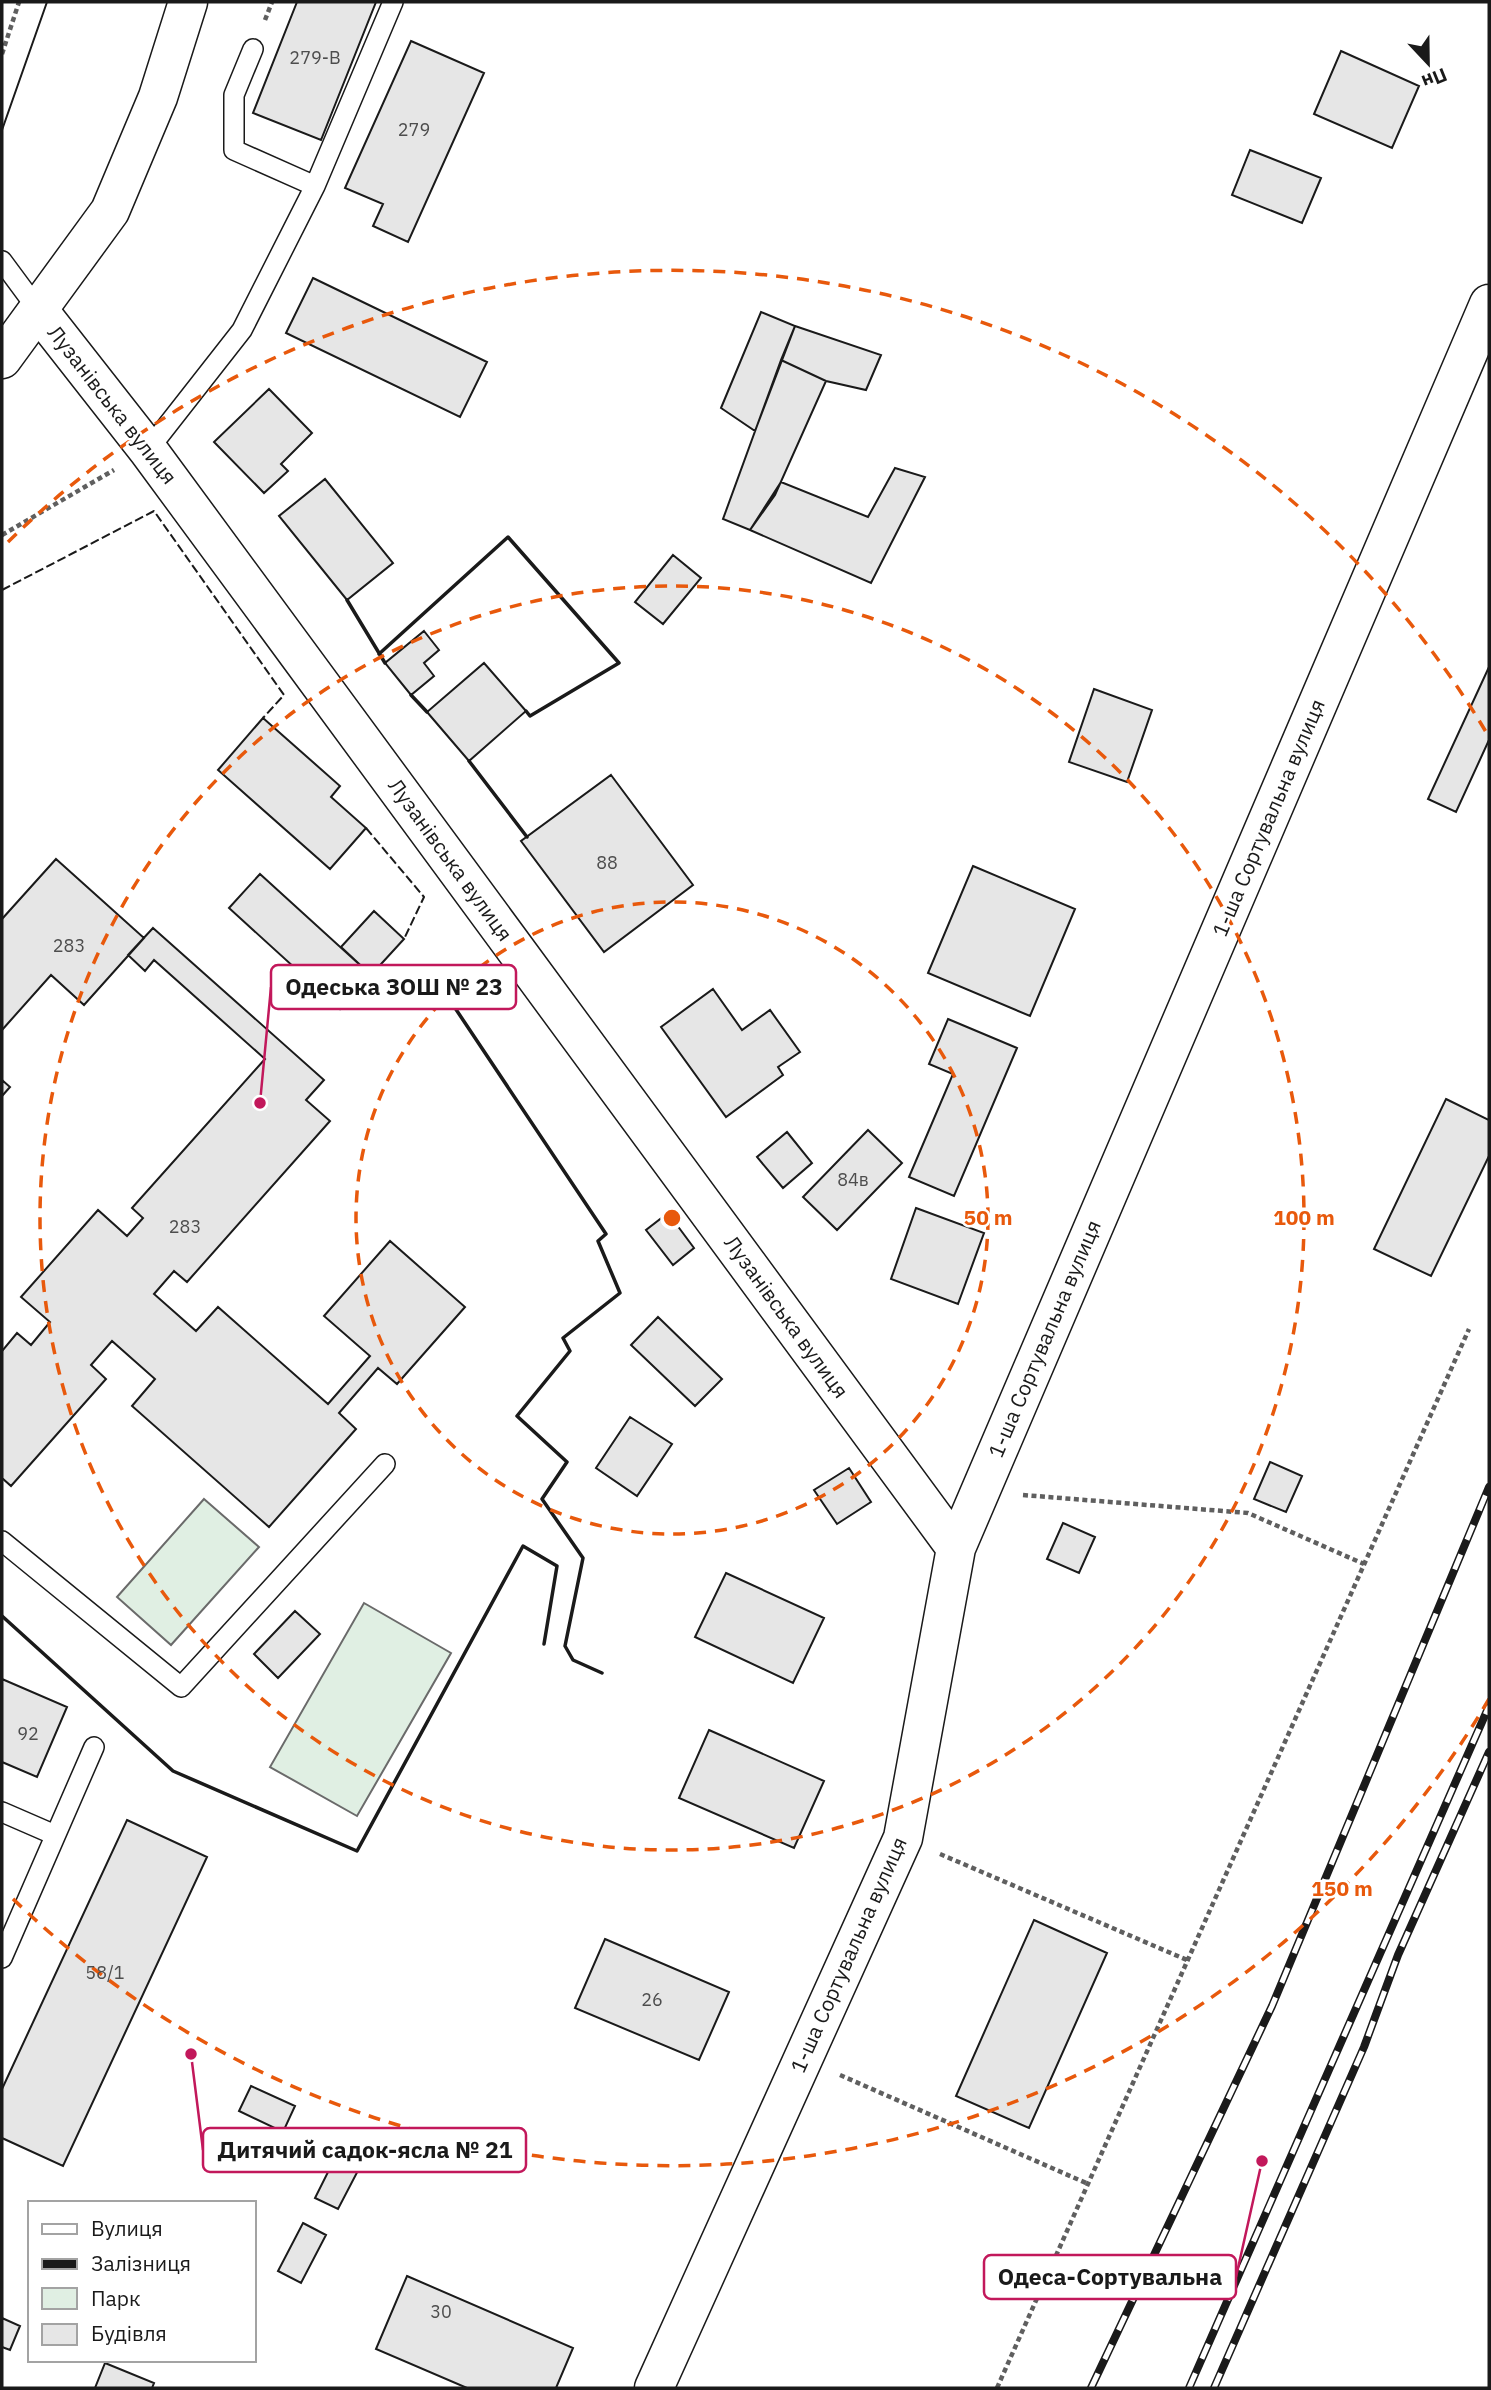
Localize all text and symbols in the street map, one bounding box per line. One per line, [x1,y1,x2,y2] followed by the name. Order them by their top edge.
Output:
[1393,28,1463,98] north arrow
[289,46,341,69] house number: 279-В
[1418,63,1451,95] text: Пн
[398,118,430,141] house number: 279
[42,319,184,490] street label: Лузанівська вулиця
[1205,695,1331,941] street label: 1-ша Сортувальна вулиця
[382,772,519,946] street label: Лузанівська вулиця
[596,851,618,874] house number: 88
[53,934,85,957] house number: 283
[271,965,516,1009] callout: Одеська ЗОШ № 23
[285,971,503,1001] text: Одеська ЗОШ № 23
[837,1168,869,1191] house number: 84в
[964,1203,1012,1231] text: 50 m
[1273,1203,1335,1231] text: 100 m
[660,1206,684,1230] centre of rings
[169,1215,201,1238] house number: 283
[981,1216,1107,1462] street label: 1-ша Сортувальна вулиця
[718,1229,855,1403] street label: Лузанівська вулиця
[17,1722,39,1745] house number: 92
[783,1832,913,2077] street label: 1-ша Сортувальна вулиця
[1311,1874,1373,1902] text: 150 m
[85,1961,125,1984] house number: 58/1
[641,1988,663,2011] house number: 26
[203,2128,526,2172] callout: Дитячий садок-ясла № 21
[217,2134,513,2164] text: Дитячий садок-ясла № 21
[28,2201,256,2362] legend
[91,2214,163,2242] text: Вулиця
[91,2249,191,2277] text: Залізниця
[984,2255,1236,2299] callout: Одеса-Сортувальна
[998,2261,1222,2291] text: Одеса-Сортувальна
[91,2284,141,2312] text: Парк
[430,2300,452,2323] house number: 30
[91,2319,167,2347] text: Будівля

